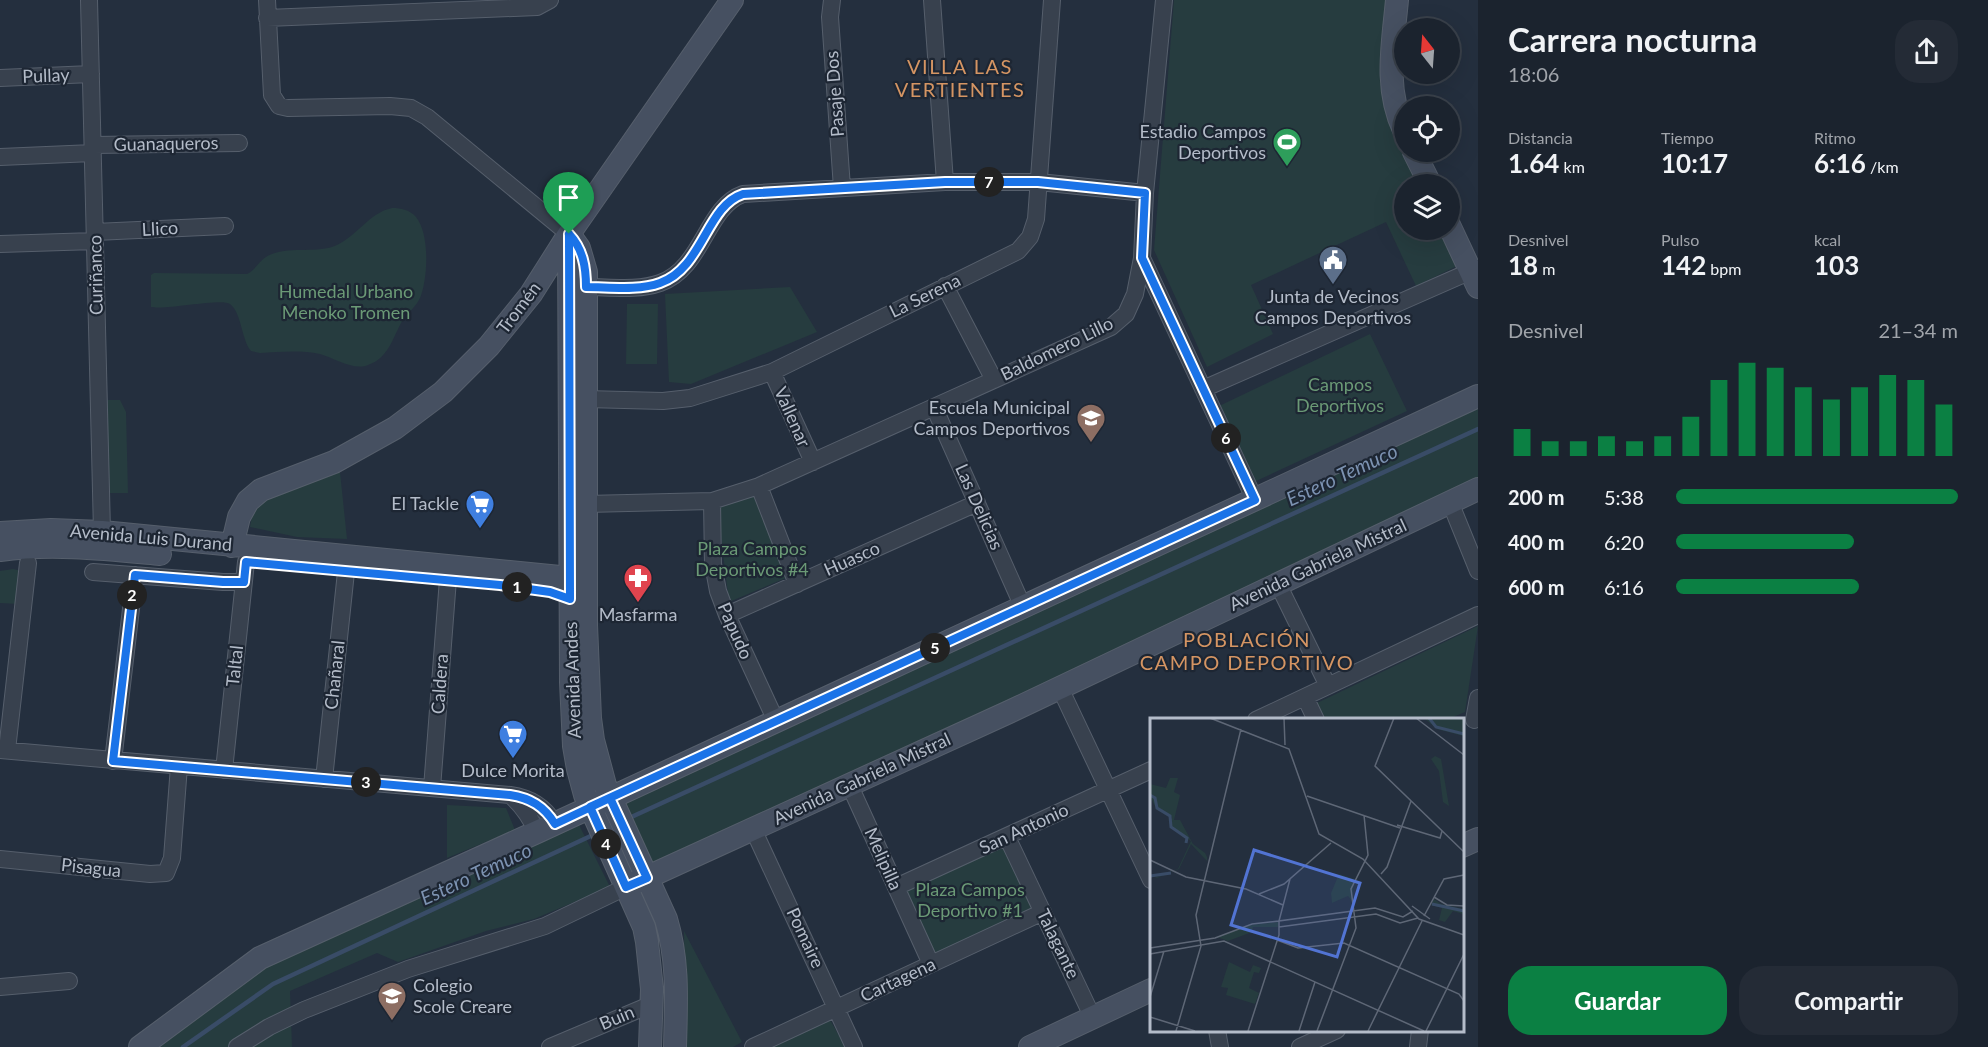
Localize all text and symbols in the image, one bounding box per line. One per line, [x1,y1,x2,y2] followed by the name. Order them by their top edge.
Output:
[1394,18,1460,84] north arrow
[1394,18,1460,240] map controls
[1508,19,1757,59] text: Carrera nocturna
[1895,20,1958,83] button: share
[820,50,848,138] street label: Pasaje Dos
[895,54,1025,101] district label: VILLA LAS VERTIENTES
[1508,62,1559,86] text: 18:06
[22,63,71,87] street label: Pullay
[1394,96,1460,162] button: locate
[1139,120,1266,163] place label: Estadio Campos Deportivos
[1271,126,1303,168] sports icon: Estadio Campos Deportivos
[1508,128,1573,147] text: Distancia
[1661,128,1714,147] text: Tiempo
[1814,128,1856,147] text: Ritmo
[113,131,219,155] street label: Guanaqueros
[1508,147,1559,179] text: 1.64
[1661,147,1728,179] text: 10:17
[1814,147,1866,179] text: 6:16
[1559,157,1585,176] text: km
[1866,157,1899,176] text: /km
[974,167,1004,197] pin: 7
[543,172,594,234] pin
[984,172,994,191] text: 7
[1394,174,1460,240] button: layers
[552,181,585,214] icon: arrive
[141,216,179,240] street label: Llico
[1508,230,1568,249] text: Desnivel
[1661,230,1699,249] text: Pulso
[1814,230,1841,249] text: kcal
[83,235,107,315] street label: Curiñanco
[1317,244,1349,286] public building icon: Junta de Vecinos Campos Deportivos
[1508,249,1538,281] text: 18
[1661,249,1706,281] text: 142
[1814,249,1859,281] text: 103
[1538,259,1555,278] text: m
[1706,259,1741,278] text: bpm
[885,268,964,322] street label: La Serena
[492,277,545,338] street label: Tromén
[279,280,413,323] park label: Humedal Urbano Menoko Tromen
[1255,285,1411,328] place label: Junta de Vecinos Campos Deportivos
[997,311,1116,385] street label: Baldomero Lillo
[1508,318,1584,342] text: Desnivel
[1878,318,1958,342] text: 21–34 m
[1296,373,1384,416] park label: Campos Deportivos
[770,383,816,450] street label: Vallenar
[913,396,1070,439] place label: Escuela Municipal Campos Deportivos
[1075,402,1107,444] school or university icon: Escuela Municipal Campos Deportivos
[1211,423,1241,453] pin: 6
[1221,428,1231,447] text: 6
[1282,438,1401,510] water label: Estero Temuco
[951,460,1009,553] street label: Las Delicias
[1508,485,1564,509] text: 200 m
[1604,485,1644,509] text: 5:38
[464,488,496,530] supermarket icon: El Tackle
[391,492,459,514] place label: El Tackle
[1225,513,1410,615] street label: Avenida Gabriela Mistral
[69,519,233,555] street label: Avenida Luis Durand
[1508,530,1564,554] text: 400 m
[1604,530,1644,554] text: 6:20
[820,536,883,580] street label: Huasco
[695,537,809,580] park label: Plaza Campos Deportivos #4
[622,562,654,604] pharmacy icon: Masfarma
[502,572,532,602] pin: 1
[1508,575,1564,599] text: 600 m
[1604,575,1644,599] text: 6:16
[512,577,522,596] text: 1
[117,580,147,610] pin: 2
[127,585,137,604] text: 2
[714,599,758,662] street label: Papudo
[599,603,677,625] place label: Masfarma
[559,621,585,739] street label: Avenida Andes
[1140,627,1354,674] district label: POBLACIÓN CAMPO DEPORTIVO
[920,633,950,663] pin: 5
[930,638,940,657] text: 5
[319,639,349,711] street label: Chañaral
[221,644,247,688] street label: Taltal
[426,653,452,715] street label: Caldera
[497,718,529,760] supermarket icon: Dulce Morita
[1150,718,1463,1032] inset map
[769,727,954,829] street label: Avenida Gabriela Mistral
[461,759,565,781] place label: Dulce Morita
[351,767,381,797] pin: 3
[361,772,371,791] text: 3
[975,798,1072,858] street label: San Antonio
[860,824,907,893] street label: Melipilla
[591,829,621,859] pin: 4
[601,834,611,853] text: 4
[416,837,535,909] water label: Estero Temuco
[60,853,122,881] street label: Pisagua
[915,878,1025,921] park label: Plaza Campos Deportivo #1
[782,904,829,971] street label: Pomaire
[1033,905,1085,982] street label: Talagante
[856,952,939,1006] street label: Cartagena
[1508,966,1727,1035] button: Guardar
[1739,966,1958,1035] button: Compartir
[413,974,512,1017] place label: Colegio Scole Creare
[376,980,408,1022] school or university icon: Colegio Scole Creare
[596,1000,637,1034] street label: Buin

